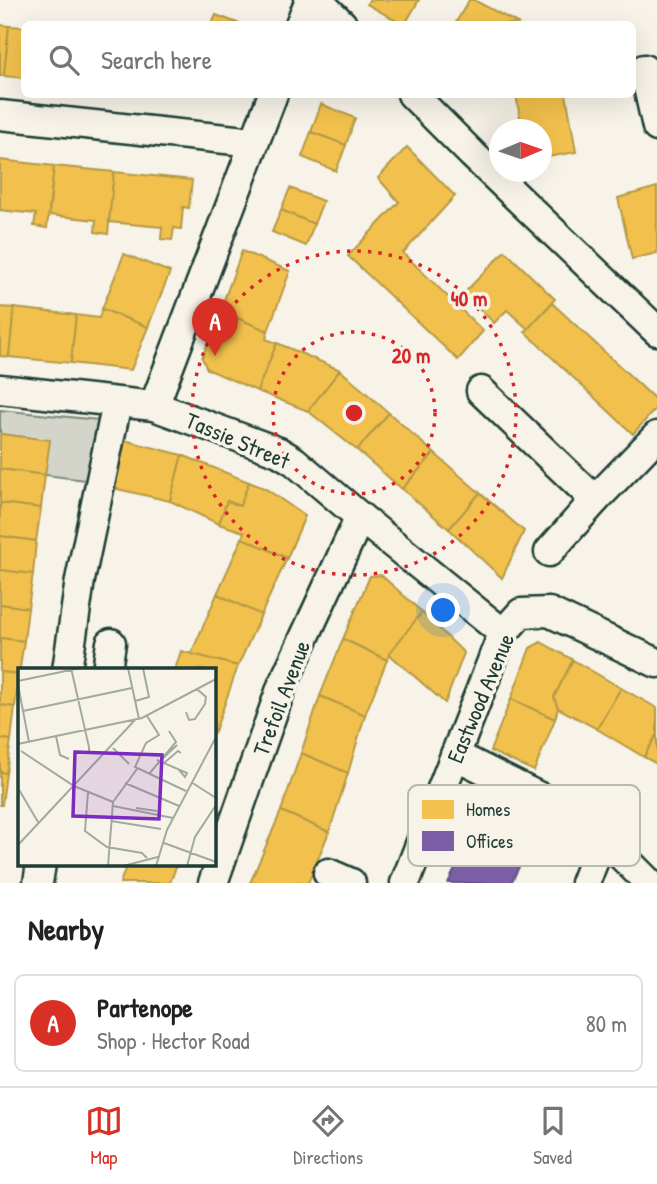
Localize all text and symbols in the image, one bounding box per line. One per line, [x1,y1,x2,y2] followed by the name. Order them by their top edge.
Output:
[21,21,636,98] search box
[45,41,83,79] icon: search
[101,42,212,77] text: Search here
[489,119,552,182] north arrow
[451,284,487,313] text: 40 m
[192,298,238,356] pin: A
[392,341,430,370] text: 20 m
[342,401,366,425] centre of rings
[181,404,296,476] street label: Tassie Street
[426,593,460,627] your location
[439,629,521,767] street label: Eastwood Avenue
[245,636,317,760] street label: Trefoil Avenue
[18,668,215,866] inset map
[408,785,640,866] legend
[466,796,510,822] text: Homes
[466,828,513,854] text: Offices
[28,909,104,949] text: Nearby
[97,990,193,1025] text: Partenope
[47,1008,59,1039] text: A
[586,1008,627,1039] text: 80 m
[97,1025,249,1056] text: Shop · Hector Road
[85,1102,123,1170] tab: Map
[293,1102,363,1170] tab: Directions
[533,1102,572,1170] tab: Saved

